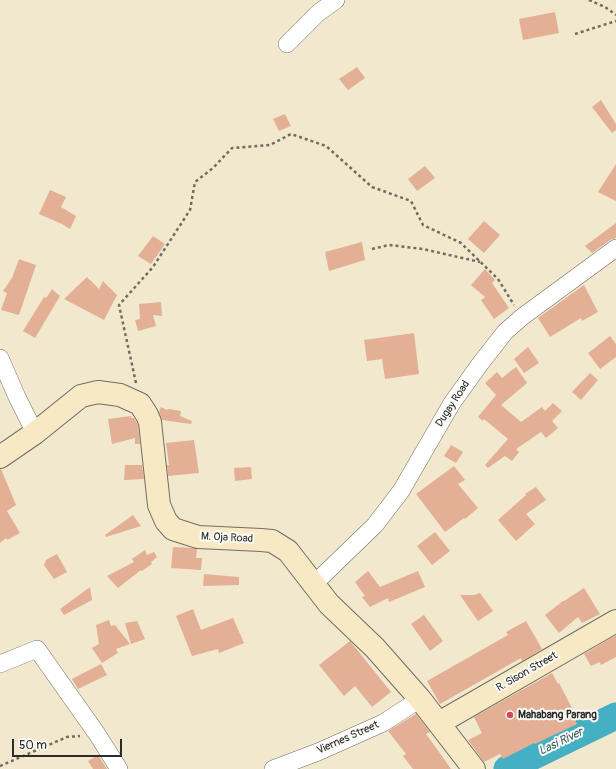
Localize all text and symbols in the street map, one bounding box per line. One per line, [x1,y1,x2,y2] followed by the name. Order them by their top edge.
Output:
[433,378,473,430] street label: Dugay Road
[201,530,253,546] street label: M. Oja Road
[494,649,560,695] street label: R. Sison Street
[518,708,597,722] place label: Mahabang Parang
[505,710,515,720] marker: Mahabang Parang
[315,718,381,758] street label: Viernes Street
[536,725,586,759] water label: Lasi River
[14,731,124,757] scale bar
[19,738,47,753] text: 50 m

